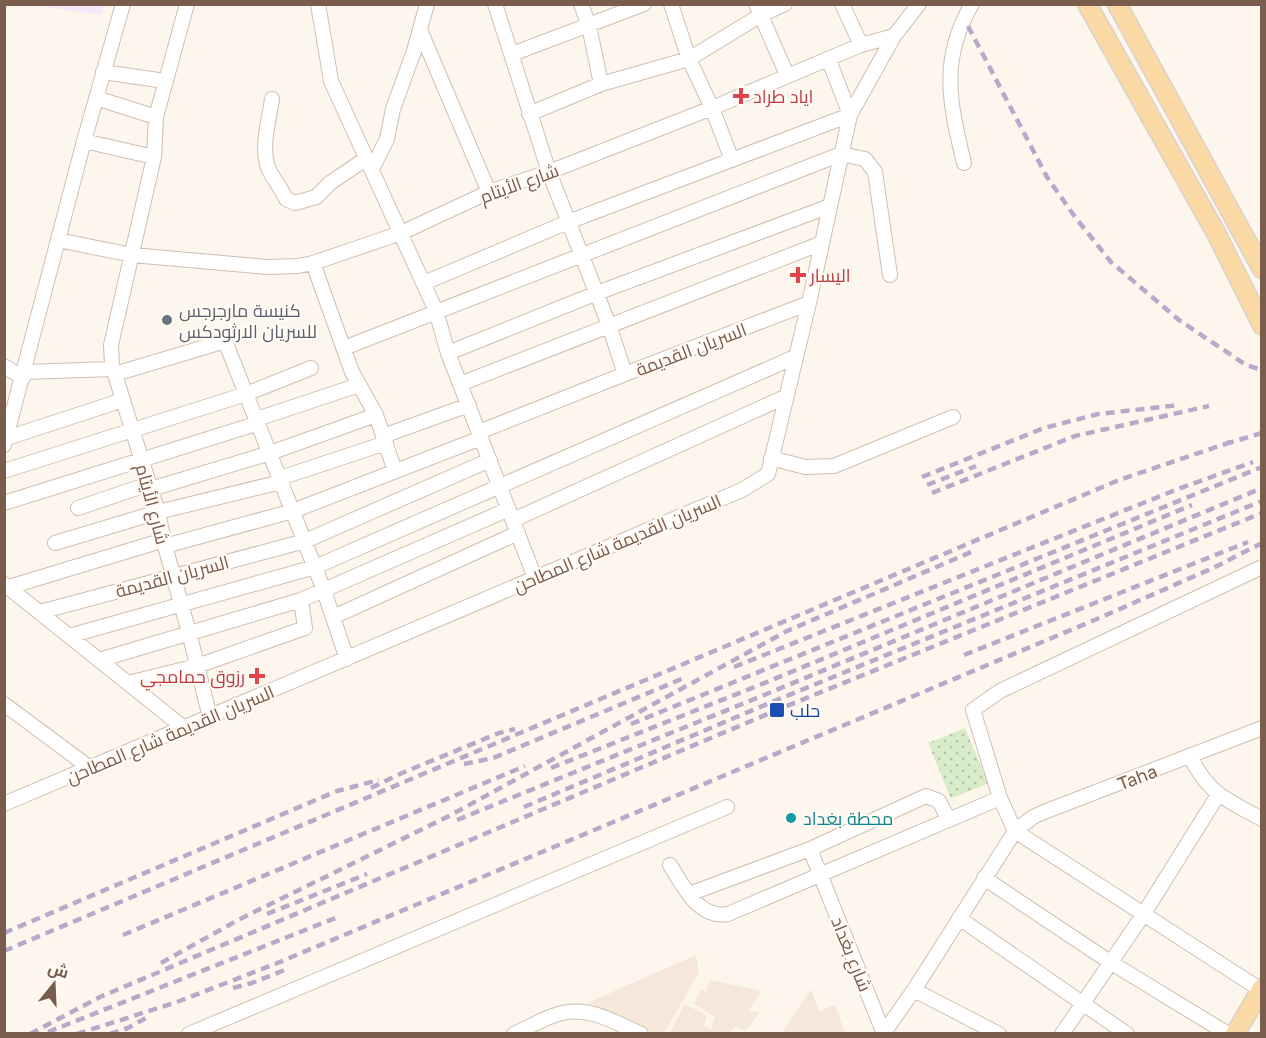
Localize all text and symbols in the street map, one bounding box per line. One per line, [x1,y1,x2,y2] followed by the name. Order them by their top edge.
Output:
[753,85,813,108] place label: اياد طراد
[734,89,748,103] marker: اياد طراد
[476,159,562,209] street label: شارع الأيتام
[809,264,851,287] place label: اليسار
[791,268,805,282] marker: اليسار
[179,299,317,343] place label: كنيسة مارجرجس للسريان الارثودكس
[160,313,174,327] marker: كنيسة مارجرجس للسريان الارثودكس
[633,318,750,381] street label: السريان القديمة
[130,461,174,547] street label: شارع الأيتام
[510,489,725,599] street label: السريان القديمة شارع المطاحن
[113,550,231,603] street label: السريان القديمة
[140,665,245,691] place label: رزوق حمامجي
[250,669,264,683] marker: رزوق حمامجي
[63,680,278,790] street label: السريان القديمة شارع المطاحن
[790,699,820,721] place label: حلب
[768,701,786,719] marker: حلب
[1114,759,1160,795] street label: Taha
[803,807,893,829] place label: محطة بغداد
[784,811,798,825] marker: محطة بغداد
[825,913,877,995] street label: شارع بغداد
[24,954,84,1014] north arrow
[46,957,71,982] text: ش

